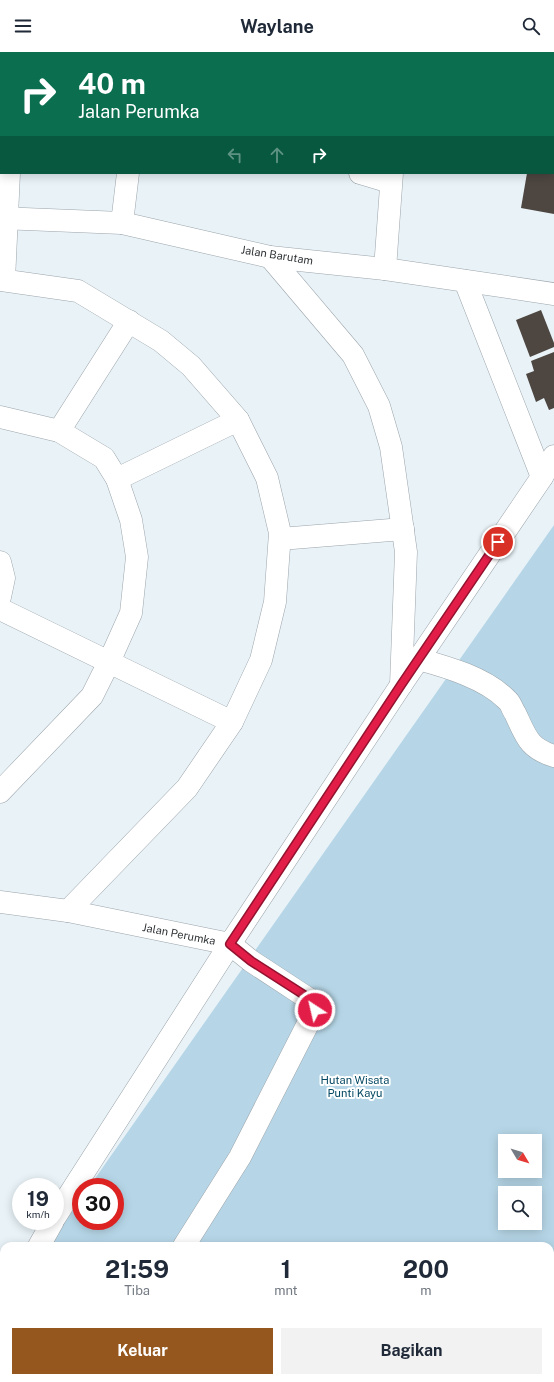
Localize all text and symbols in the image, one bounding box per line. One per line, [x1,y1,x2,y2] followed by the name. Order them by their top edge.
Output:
[12,15,34,37] icon: menu
[520,15,542,37] icon: search
[240,16,314,37] text: Waylane
[78,67,146,100] text: 40 m
[12,68,64,120] icon: right
[78,101,200,122] text: Jalan Perumka
[224,144,246,166] icon: left
[266,144,288,166] icon: ahead
[308,144,330,166] icon: right
[240,243,314,267] street label: Jalan Barutam
[481,525,515,559] pin
[487,531,509,553] icon: arrive
[141,921,217,947] street label: Jalan Perumka
[294,989,336,1031] position arrow
[321,1074,389,1099] park label: Hutan Wisata Punti Kayu
[498,1134,542,1178] north arrow
[498,1134,542,1230] map controls
[72,1178,124,1230] speed limit sign: 30
[498,1186,542,1230] button: search
[27,1187,49,1211] text: 19
[26,1208,50,1220] text: km/h
[105,1255,169,1283] text: 21:59
[281,1255,291,1283] text: 1
[403,1255,449,1283] text: 200
[124,1283,150,1298] text: Tiba
[274,1283,298,1298] text: mnt
[420,1283,431,1298] text: m
[12,1328,273,1374] button: Keluar
[281,1328,542,1374] button: Bagikan

